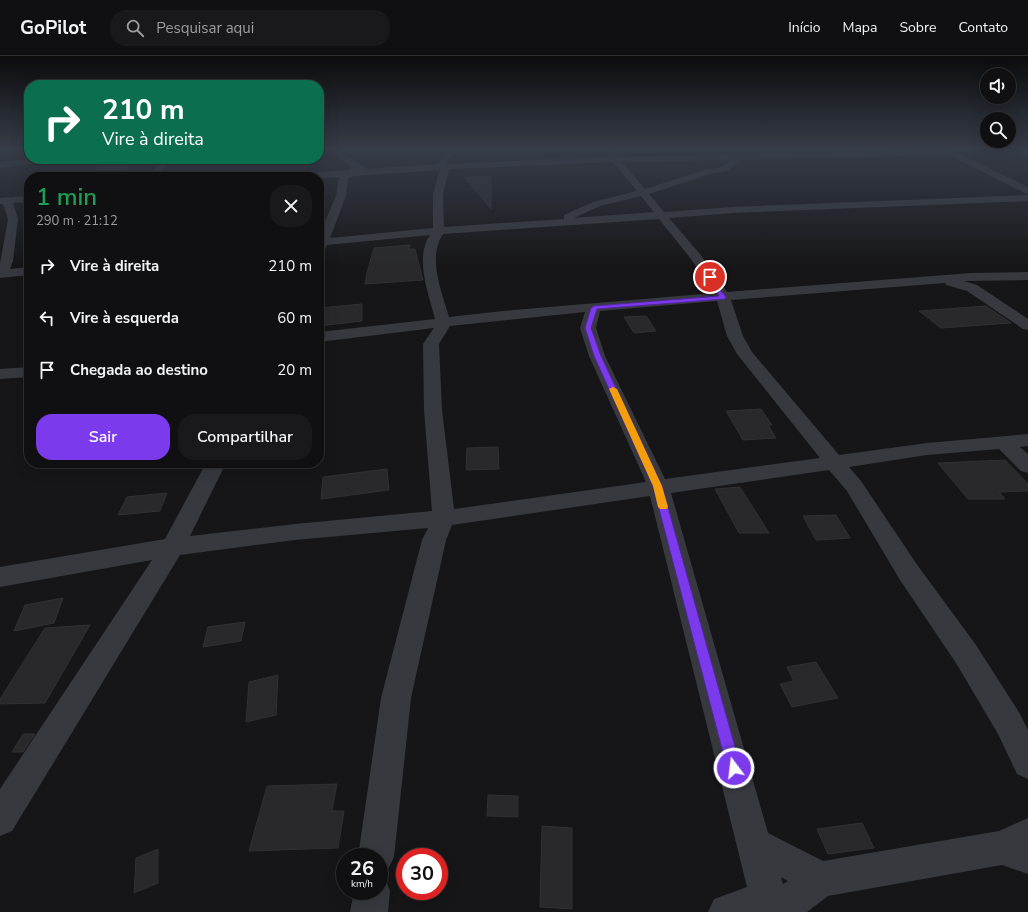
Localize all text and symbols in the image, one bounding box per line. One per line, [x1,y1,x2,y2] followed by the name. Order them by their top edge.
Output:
[110,10,390,46] search box
[20,15,86,41] text: GoPilot
[124,17,146,39] icon: search
[156,18,254,38] text: Pesquisar aqui
[788,18,820,37] text: Início
[842,18,877,37] text: Mapa
[899,18,936,37] text: Sobre
[958,18,1008,37] text: Contato
[980,68,1016,148] map controls
[980,68,1016,104] button: sound
[102,91,185,129] text: 210 m
[36,96,88,148] icon: right
[980,112,1016,148] button: search
[102,127,204,151] text: Vire à direita
[36,181,97,213] text: 1 min
[270,185,312,227] button: close
[36,212,118,230] text: 290 m · 21:12
[36,255,58,277] icon: right
[70,256,159,276] text: Vire à direita
[268,256,312,276] text: 210 m
[693,260,727,294] pin
[699,266,721,288] icon: arrive
[36,307,58,329] icon: left
[70,308,179,328] text: Vire à esquerda
[277,308,312,328] text: 60 m
[36,359,58,381] icon: arrive
[70,360,208,380] text: Chegada ao destino
[277,360,312,380] text: 20 m
[36,414,170,460] button: Sair
[178,414,312,460] button: Compartilhar
[713,747,755,789] position arrow
[396,848,448,900] speed limit sign: 30
[350,855,374,882] text: 26
[351,877,373,891] text: km/h

